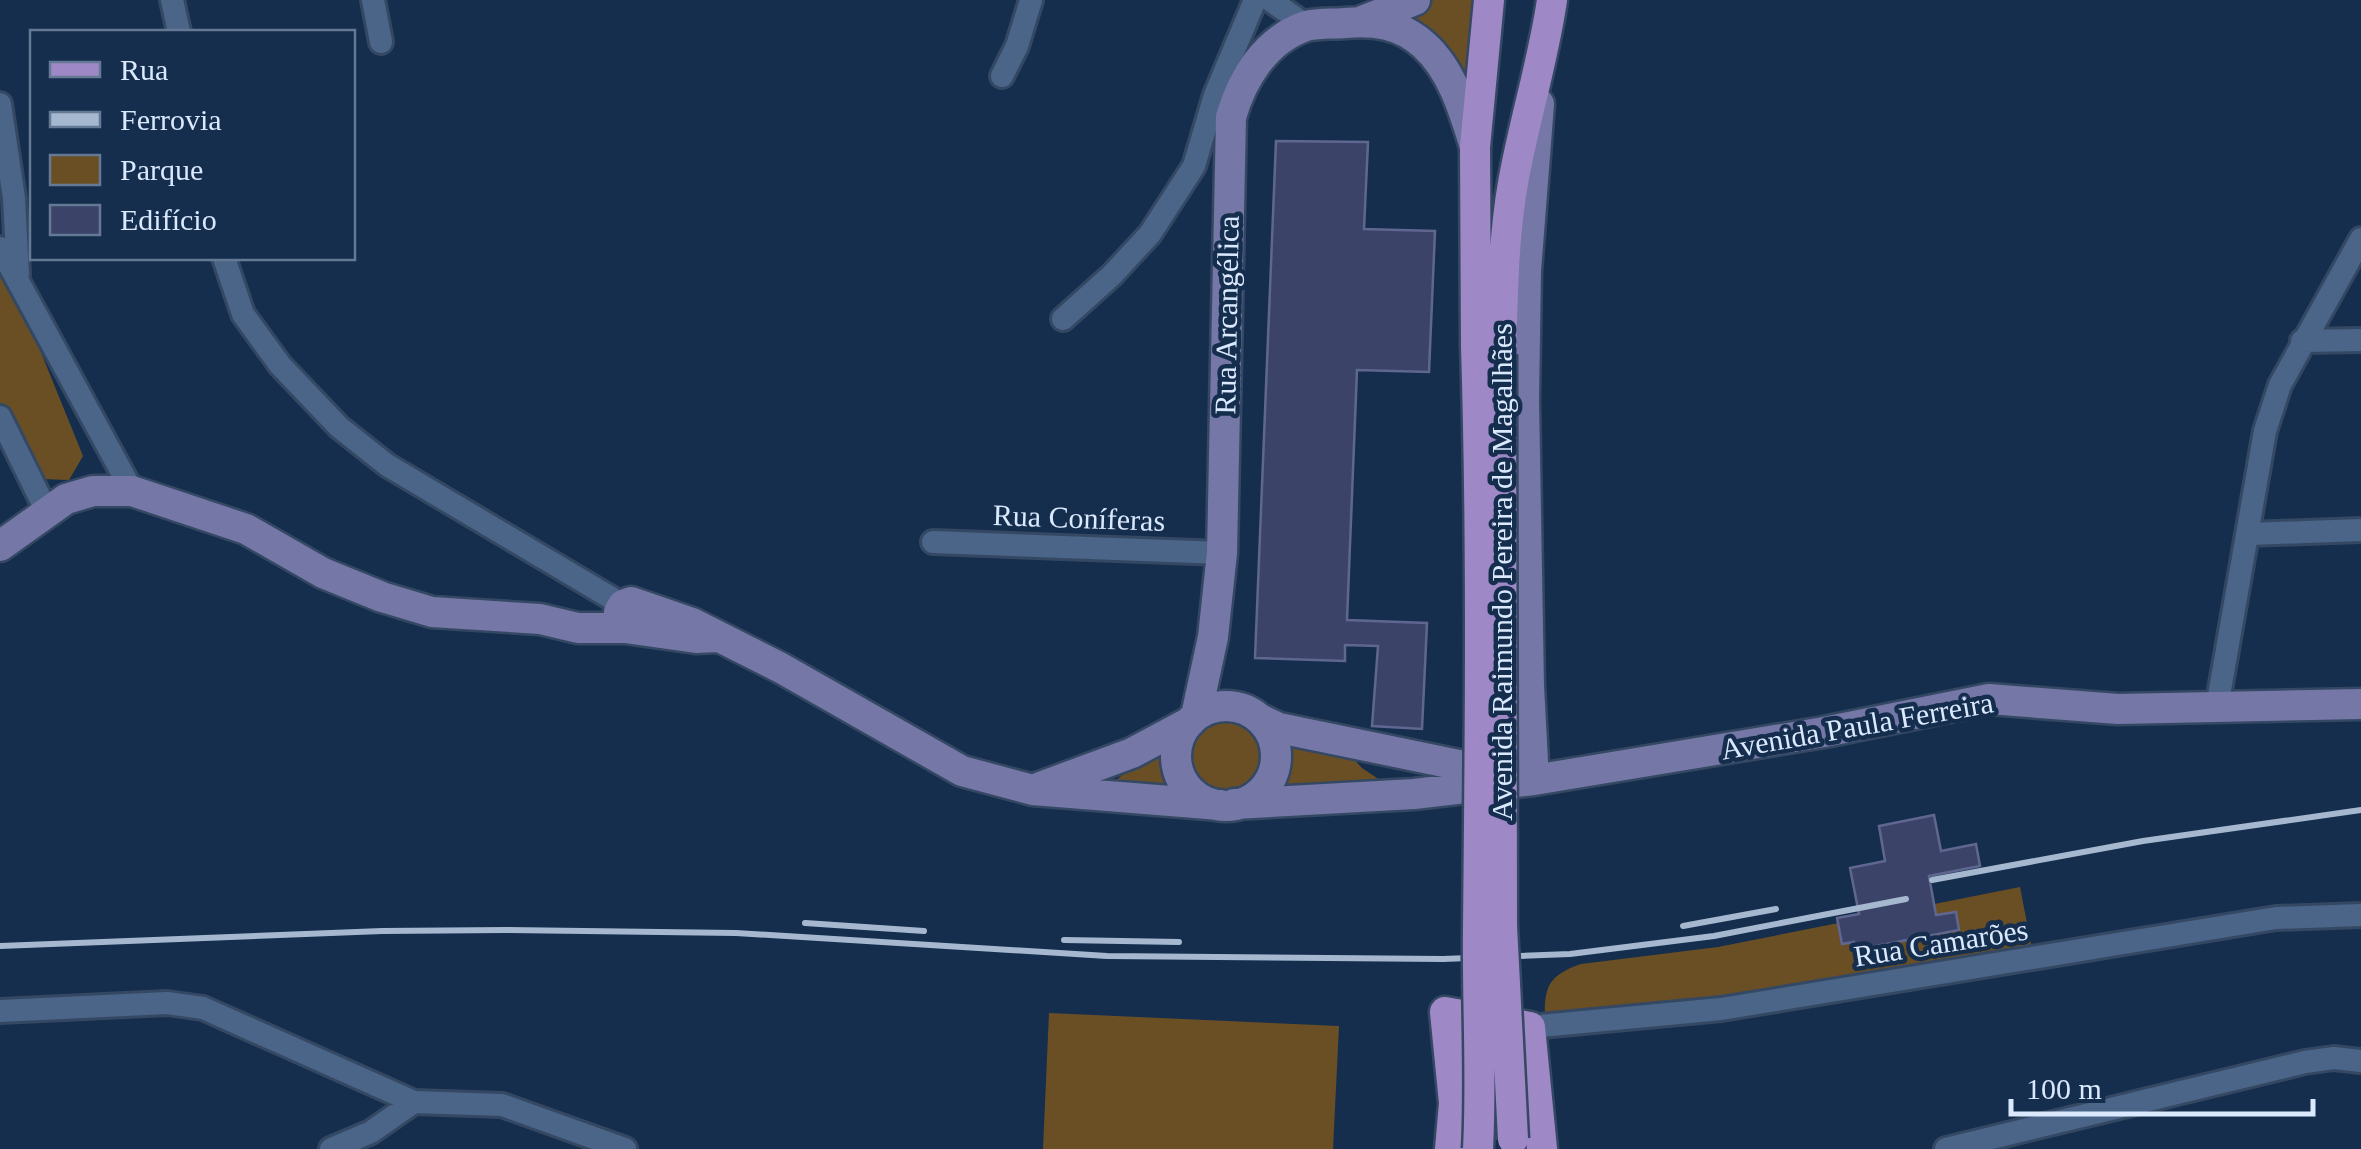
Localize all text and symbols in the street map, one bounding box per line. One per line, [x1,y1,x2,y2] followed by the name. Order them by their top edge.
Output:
[30,30,355,260] legend
[120,53,168,86] text: Rua
[120,103,222,136] text: Ferrovia
[120,153,203,186] text: Parque
[120,203,217,236] text: Edifício
[1208,215,1245,415] street label: Rua Arcangélica
[1485,323,1518,821] street label: Avenida Raimundo Pereira de Magalhães
[992,498,1166,537] street label: Rua Coníferas
[1718,685,1996,766] street label: Avenida Paula Ferreira
[1852,912,2030,973] street label: Rua Camarões
[2011,1054,2314,1116] scale bar
[2026,1072,2102,1105] text: 100 m

